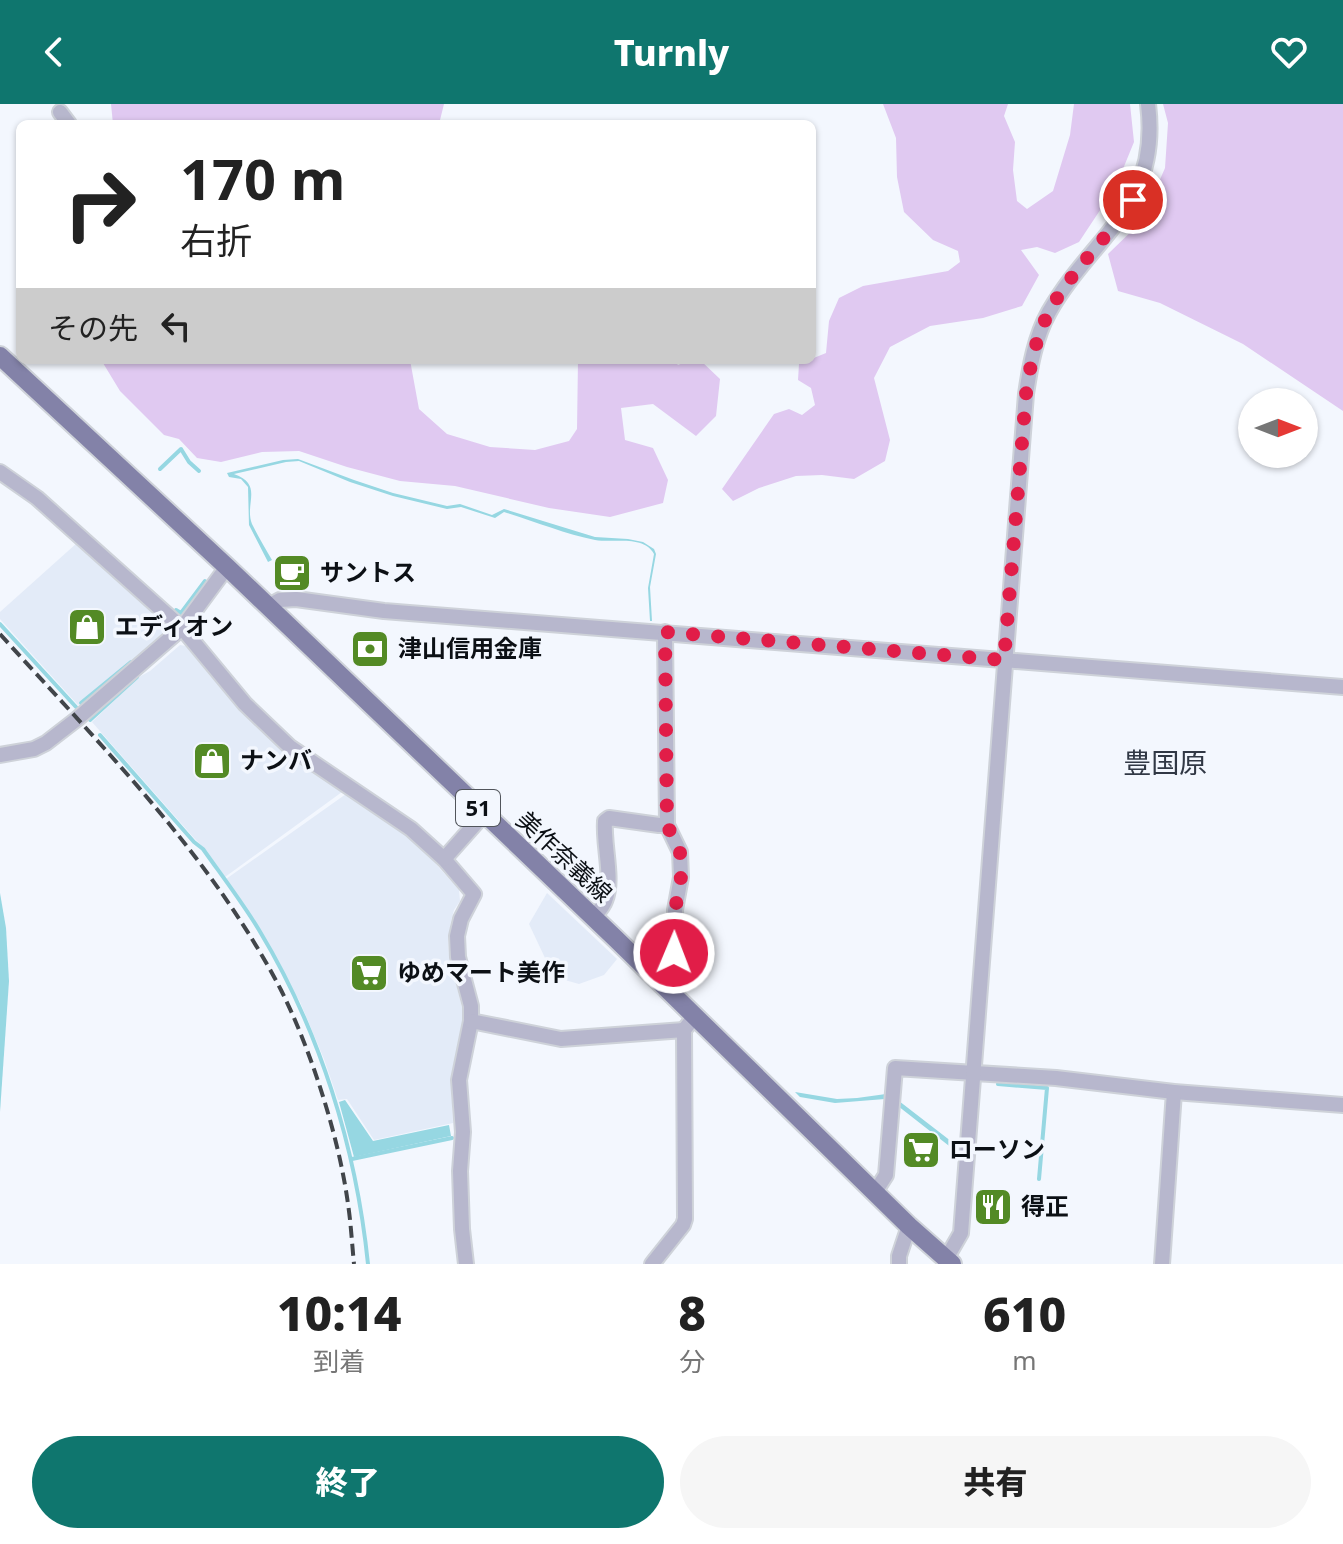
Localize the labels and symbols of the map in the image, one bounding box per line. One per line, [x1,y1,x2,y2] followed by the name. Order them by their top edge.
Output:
[1099,166,1167,234] pin
[1238,388,1318,468] north arrow
[271,552,313,594] cafe icon: サントス
[320,555,416,588] place label: サントス
[66,606,108,648] shop icon: エディオン
[115,609,233,642] place label: エディオン
[349,628,391,670] bank icon: 津山信用金庫
[398,631,542,664] place label: 津山信用金庫
[191,740,233,782] shop icon: ナンバ
[240,743,312,776] place label: ナンバ
[1123,743,1207,781] district label: 豊国原
[456,790,500,826] road number: 51
[510,803,620,909] street label: 美作奈義線
[632,911,716,995] position arrow
[348,952,390,994] supermarket icon: ゆめマート美作
[397,955,565,988] place label: ゆめマート美作
[900,1129,942,1171] supermarket icon: ローソン
[949,1132,1045,1165] place label: ローソン
[972,1186,1014,1228] restaurant icon: 得正
[1021,1189,1069,1222] place label: 得正

